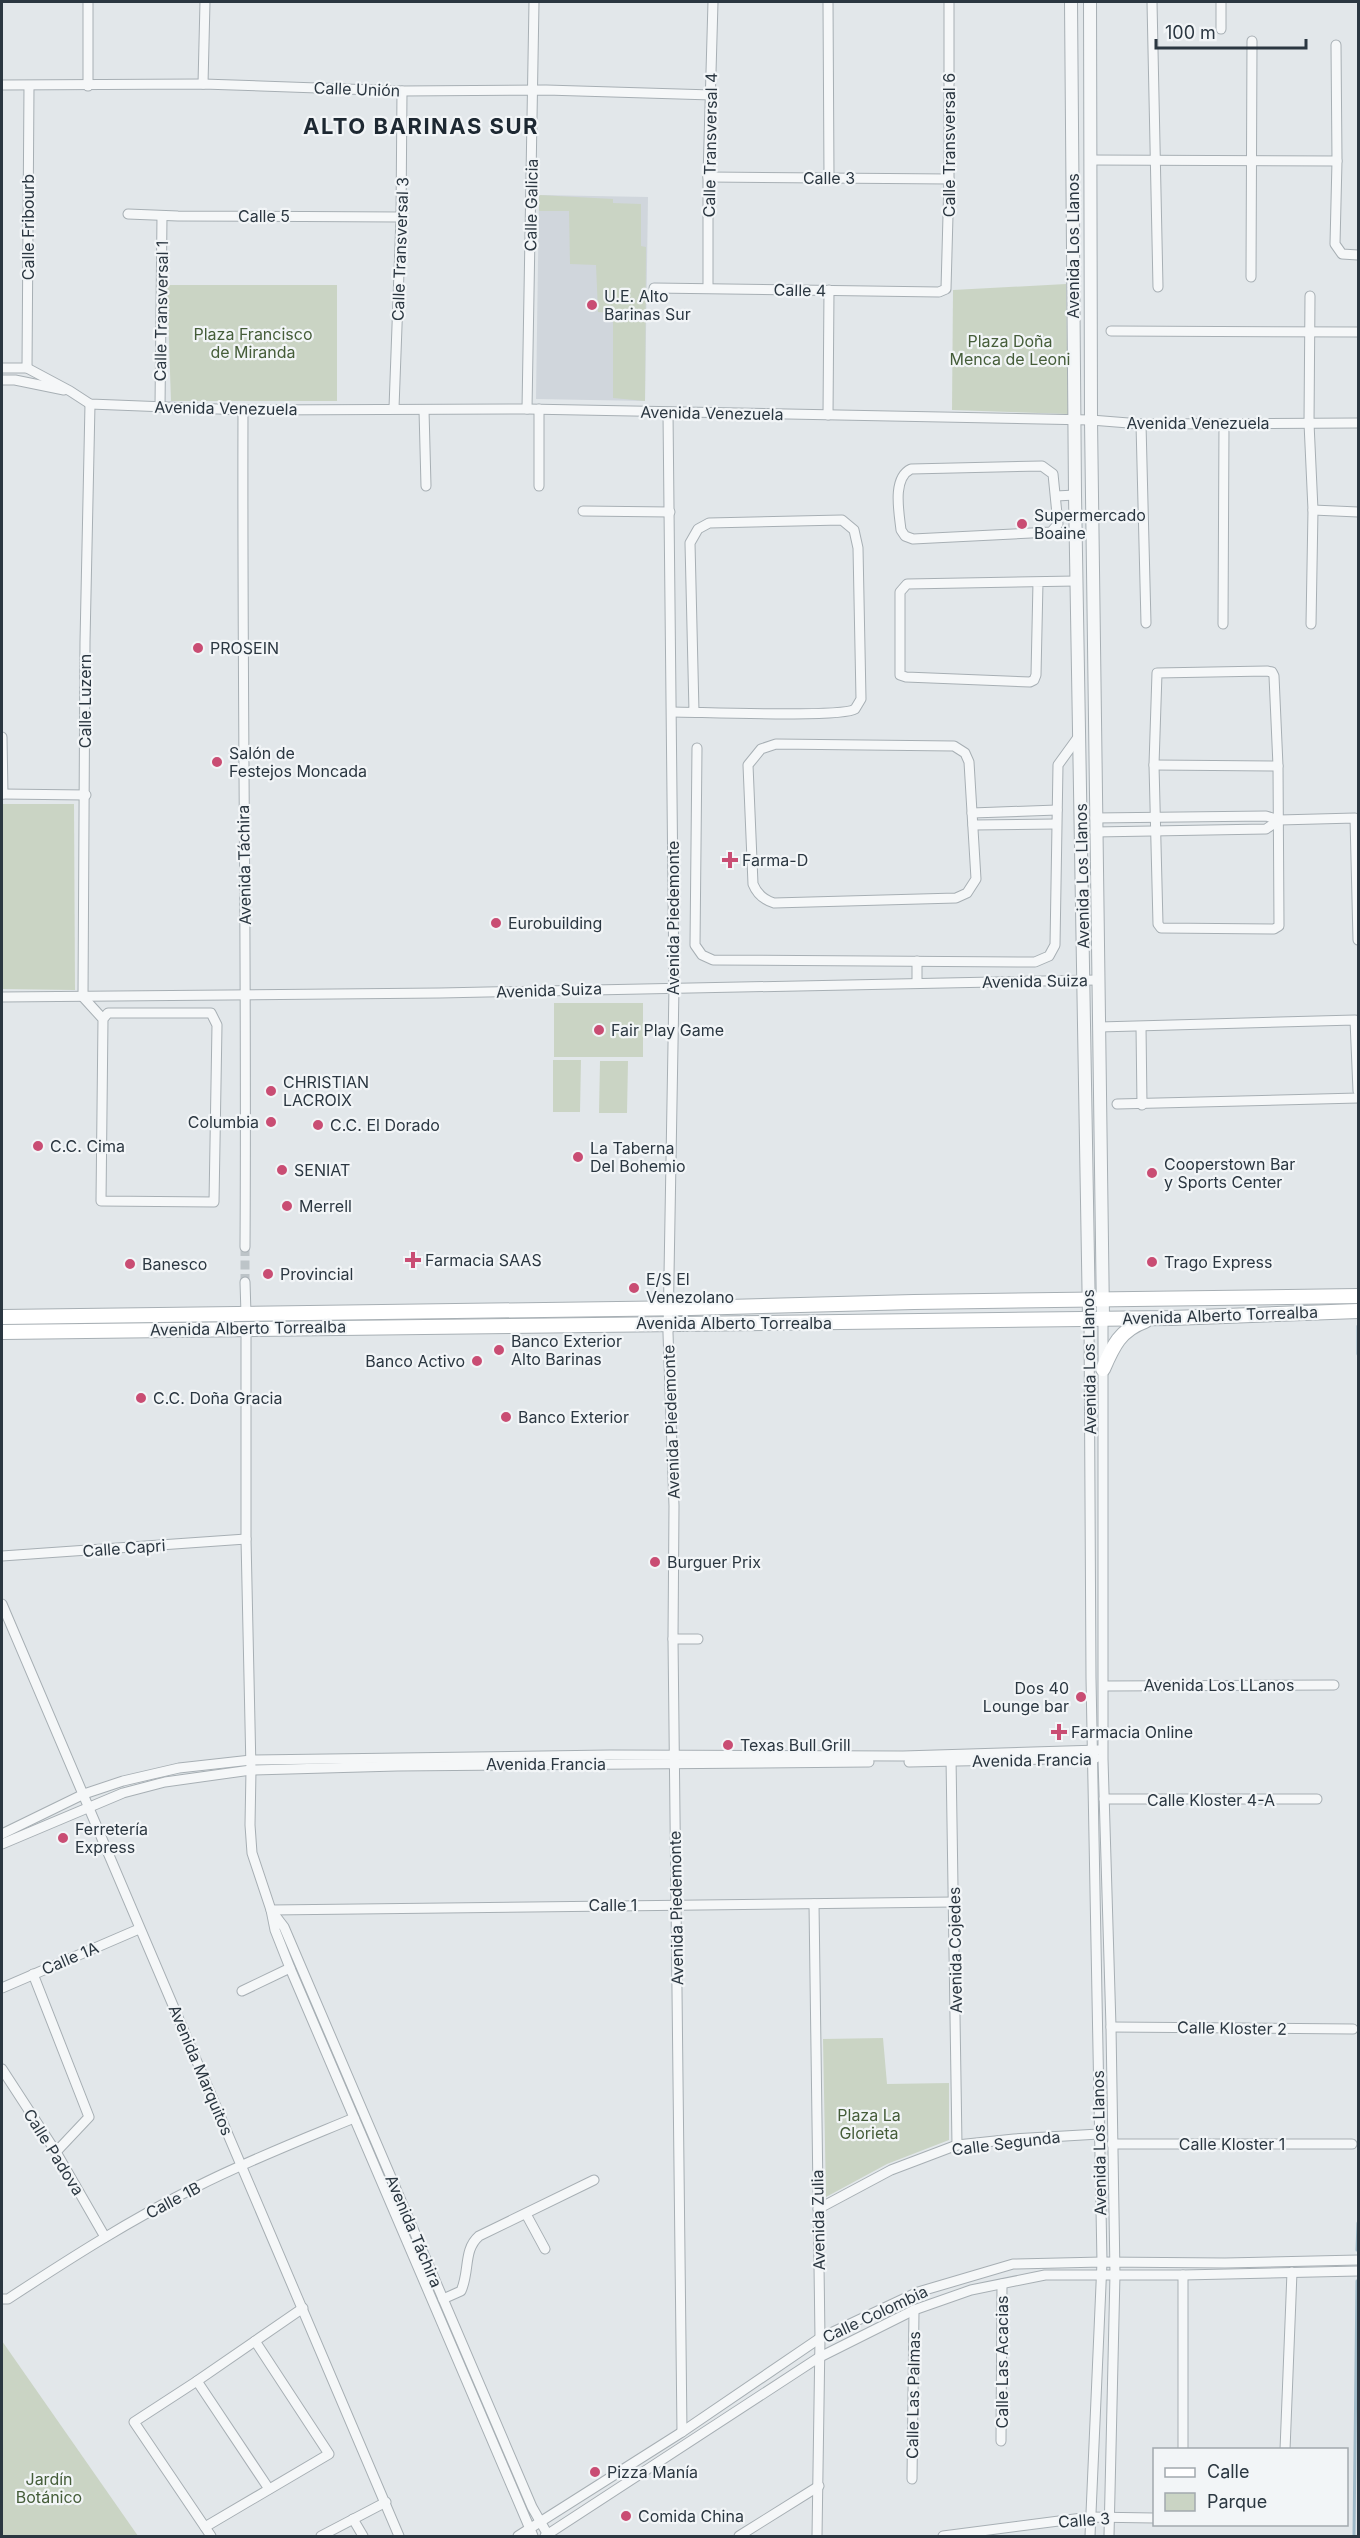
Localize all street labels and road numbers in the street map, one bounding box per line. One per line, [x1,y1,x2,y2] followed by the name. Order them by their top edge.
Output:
[699,72,721,218] street label: Calle Transversal 4
[939,73,959,217] street label: Calle Transversal 6
[313,77,401,101] street label: Calle Unión
[520,158,542,252] street label: Calle Galicia
[803,168,855,188] street label: Calle 3
[1063,173,1083,319] street label: Avenida Los Llanos
[18,174,38,280] street label: Calle Fribourb
[387,177,413,321] street label: Calle Transversal 3
[238,206,290,226] street label: Calle 5
[150,240,172,382] street label: Calle Transversal 1
[774,280,826,300] street label: Calle 4
[154,397,298,419] street label: Avenida Venezuela
[640,402,784,424] street label: Avenida Venezuela
[1126,413,1270,433] street label: Avenida Venezuela
[75,654,95,748] street label: Calle Luzern
[1071,803,1093,949] street label: Avenida Los Llanos
[233,805,255,925] street label: Avenida Táchira
[663,841,683,995] street label: Avenida Piedemonte
[982,970,1088,992] street label: Avenida Suiza
[496,978,602,1002] street label: Avenida Suiza
[1078,1289,1100,1435] street label: Avenida Los Llanos
[1122,1302,1318,1328] street label: Avenida Alberto Torrealba
[636,1313,832,1333] street label: Avenida Alberto Torrealba
[150,1316,346,1340] street label: Avenida Alberto Torrealba
[658,1344,684,1500] street label: Avenida Piedemonte
[82,1535,166,1561] street label: Calle Capri
[1144,1675,1294,1695] street label: Avenida Los LLanos
[972,1749,1092,1771] street label: Avenida Francia
[486,1754,606,1774] street label: Avenida Francia
[1147,1790,1275,1810] street label: Calle Kloster 4-A
[665,1831,687,1985] street label: Avenida Piedemonte
[944,1887,966,2013] street label: Avenida Cojedes
[589,1895,637,1915] street label: Calle 1
[39,1937,101,1979] street label: Calle 1A
[164,2002,238,2138] street label: Avenida Marquitos
[1177,2017,1287,2039] street label: Calle Kloster 2
[1088,2070,1110,2216] street label: Avenida Los Llanos
[19,2105,89,2199] street label: Calle Padova
[951,2126,1061,2160] street label: Calle Segunda
[1179,2134,1285,2154] street label: Calle Kloster 1
[807,2169,829,2271] street label: Avenida Zulia
[381,2172,447,2290] street label: Avenida Táchira
[142,2177,204,2223] street label: Calle 1B
[819,2281,931,2347] street label: Calle Colombia
[992,2296,1012,2429] street label: Calle Las Acacias
[902,2331,924,2459] street label: Calle Las Palmas
[1057,2508,1111,2532] street label: Calle 3

